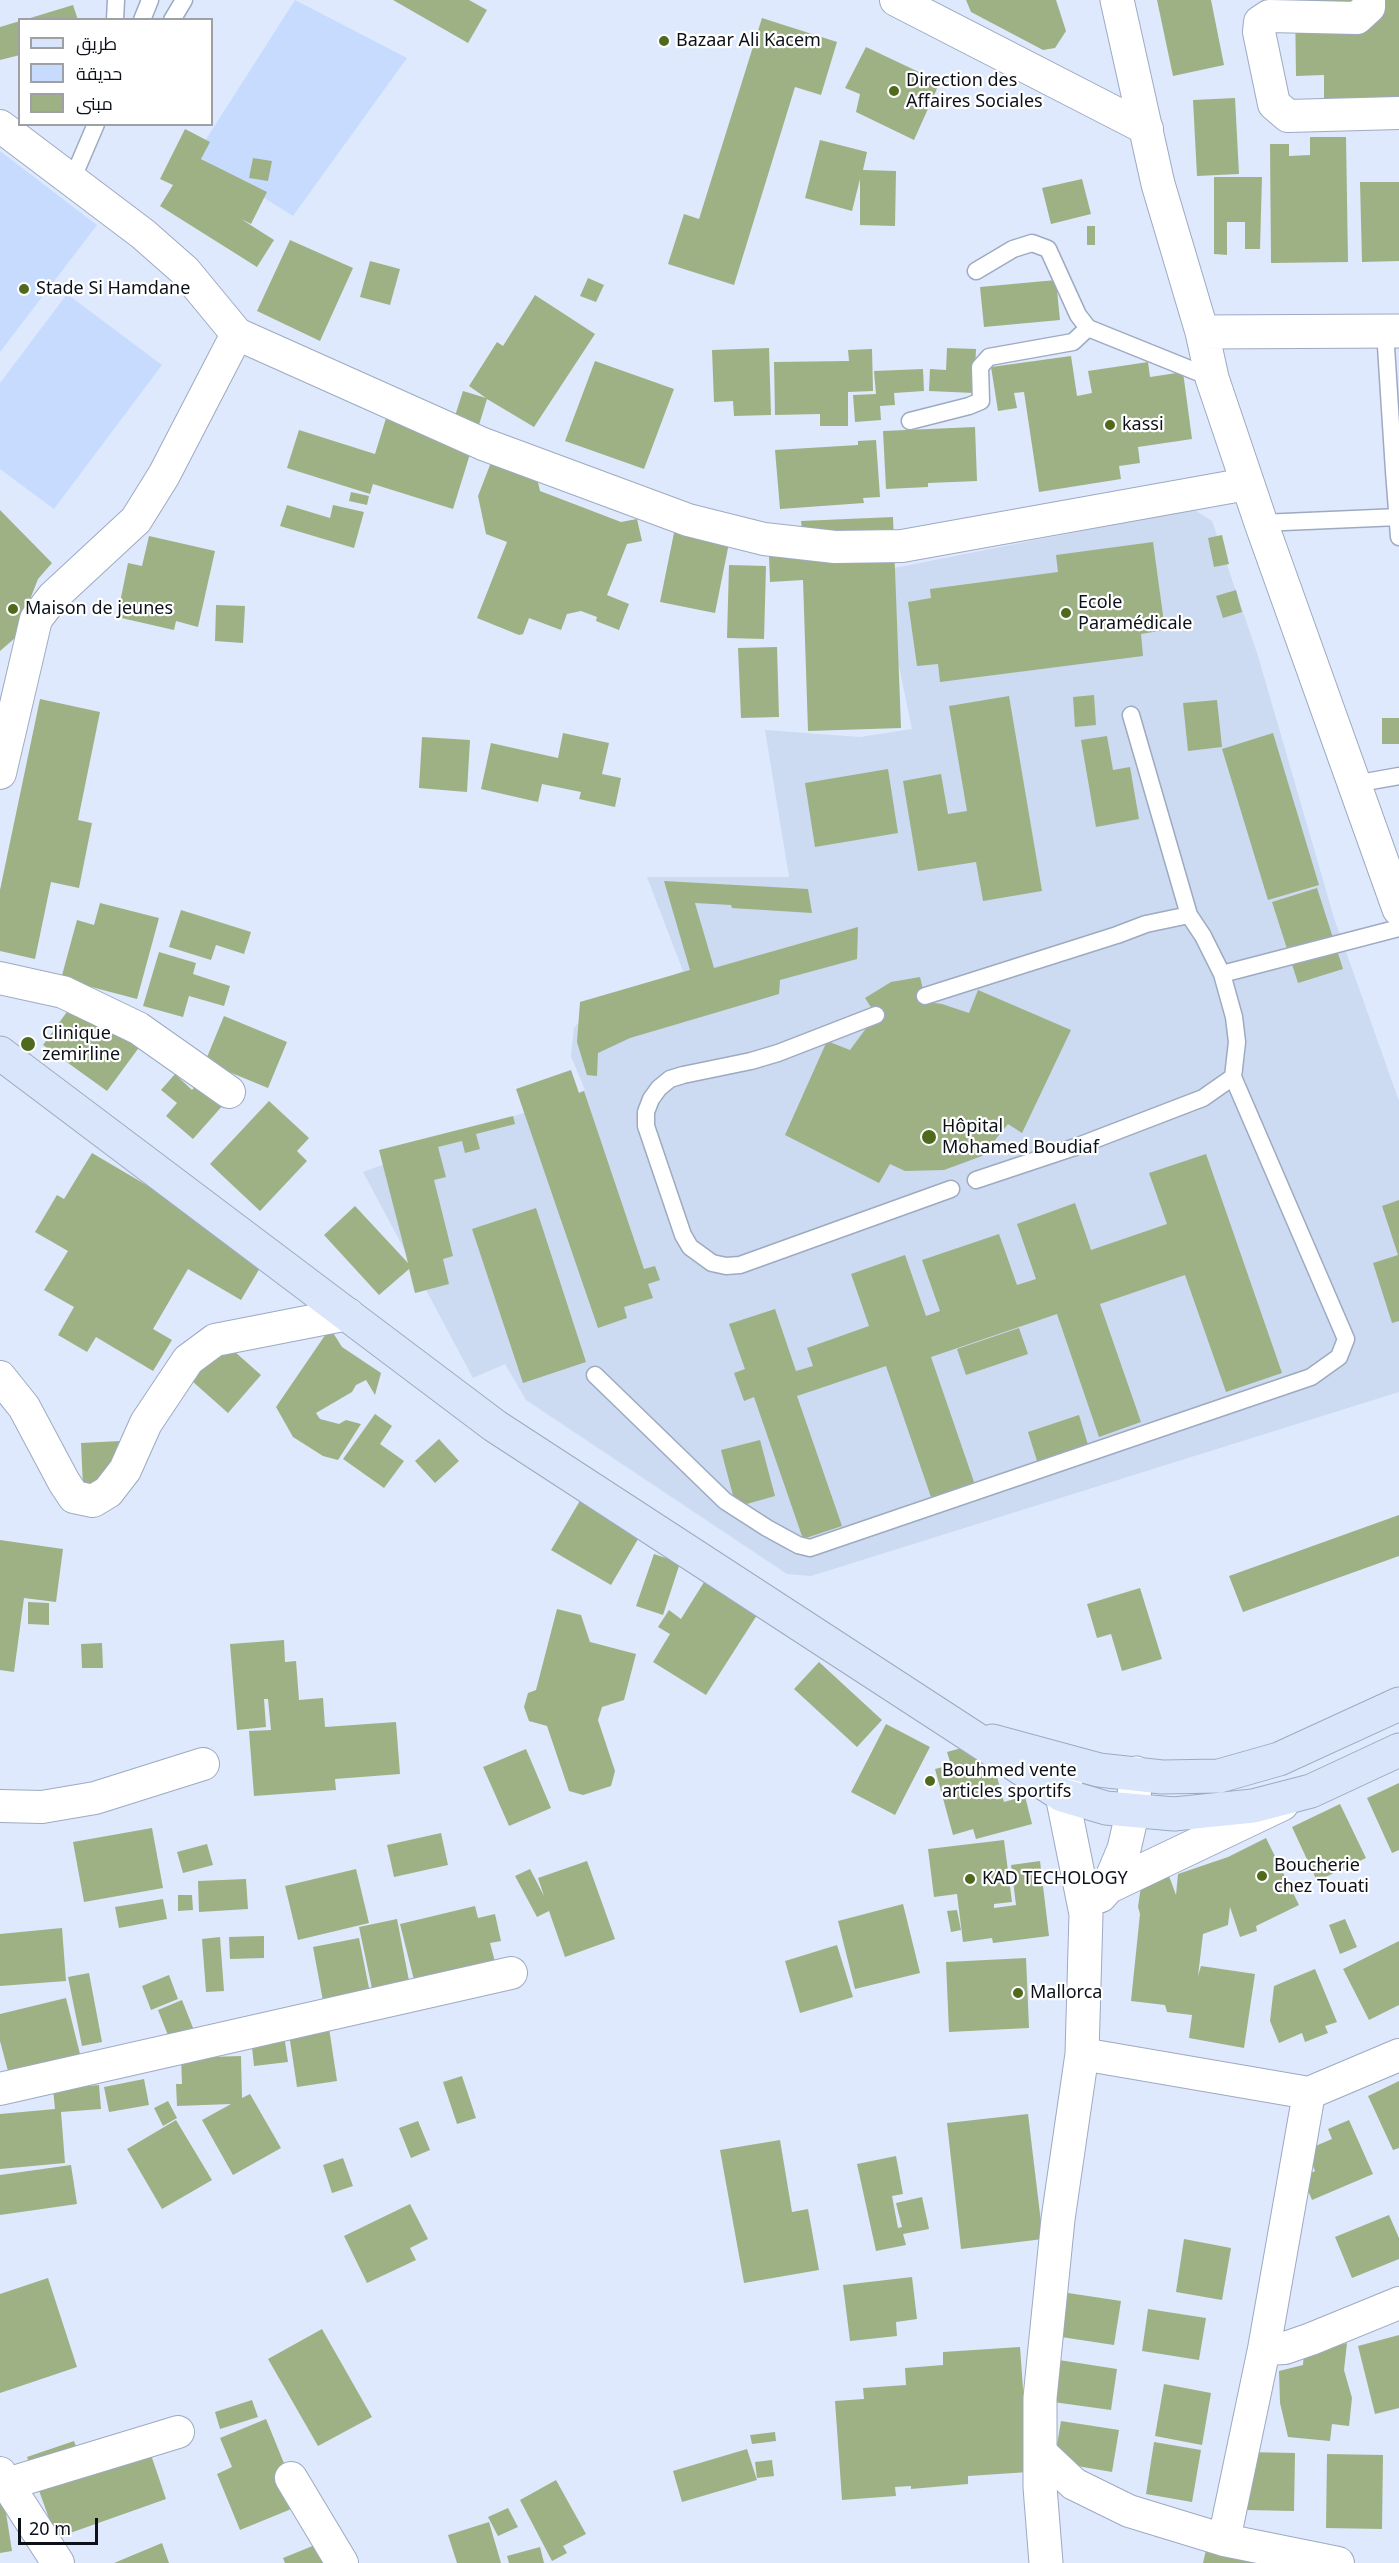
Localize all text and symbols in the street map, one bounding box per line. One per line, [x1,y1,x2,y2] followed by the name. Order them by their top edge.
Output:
[18,18,213,126] legend
[676,30,821,52] place label: Bazaar Ali Kacem
[76,31,117,55] text: طريق
[657,34,671,48] marker: Bazaar Ali Kacem
[76,61,122,85] text: حديقة
[906,70,1043,112] place label: Direction des Affaires Sociales
[887,84,901,98] marker: Direction des Affaires Sociales
[76,91,113,115] text: مبنى
[36,278,190,300] place label: Stade Si Hamdane
[17,282,31,296] marker: Stade Si Hamdane
[1122,414,1164,436] place label: kassi
[1103,418,1117,432] marker: kassi
[1078,592,1192,634] place label: Ecole Paramédicale
[25,598,173,620] place label: Maison de jeunes
[6,602,20,616] marker: Maison de jeunes
[1059,606,1073,620] marker: Ecole Paramédicale
[42,1023,120,1066] place label: Clinique zemirline
[19,1035,37,1053] marker: Clinique zemirline
[942,1116,1099,1158] place label: Hôpital Mohamed Boudiaf
[920,1128,938,1146] marker: Hôpital Mohamed Boudiaf
[942,1760,1077,1802] place label: Bouhmed vente articles sportifs
[923,1774,937,1788] marker: Bouhmed vente articles sportifs
[1274,1855,1369,1898] place label: Boucherie chez Touati
[982,1868,1128,1890] place label: KAD TECHOLOGY
[1255,1869,1269,1883] marker: Boucherie chez Touati
[963,1872,977,1886] marker: KAD TECHOLOGY
[1030,1982,1102,2004] place label: Mallorca
[1011,1986,1025,2000] marker: Mallorca
[21,2506,100,2544] scale bar
[29,2516,71,2540] text: 20 m

